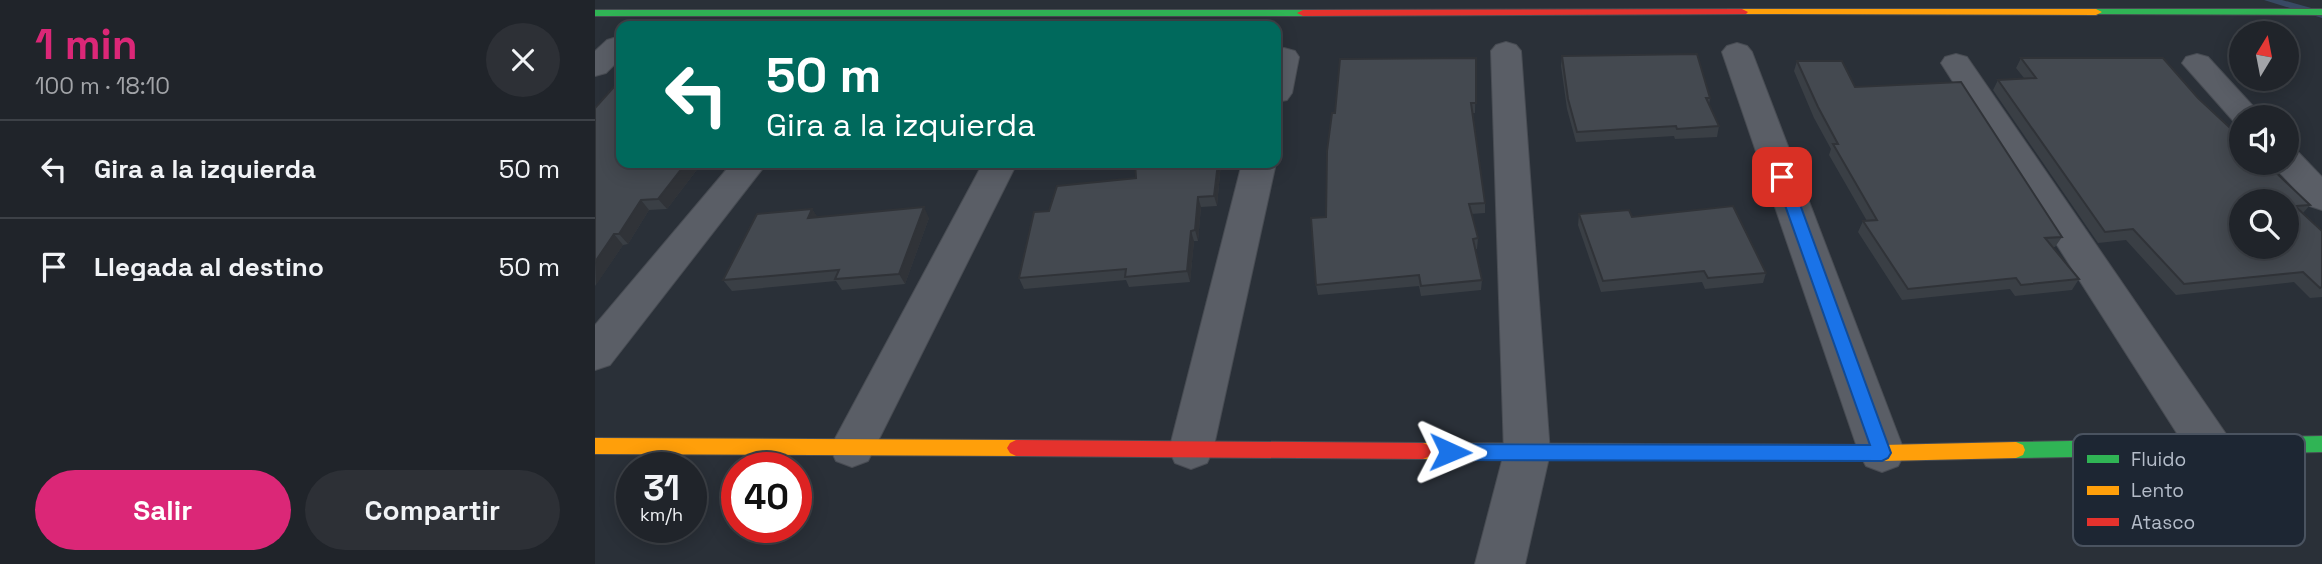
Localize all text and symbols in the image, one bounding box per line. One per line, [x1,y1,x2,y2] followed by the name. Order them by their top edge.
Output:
[35,18,138,71] text: 1 min
[2229,21,2299,91] north arrow
[2229,21,2299,259] map controls
[486,23,560,97] button: close
[766,44,881,106] text: 50 m
[651,49,742,140] icon: left
[35,71,170,101] text: 100 m · 18:10
[766,105,1036,145] text: Gira a la izquierda
[2229,105,2299,175] button: sound
[1752,147,1812,207] pin
[35,150,73,188] icon: left
[94,152,316,186] text: Gira a la izquierda
[499,152,560,186] text: 50 m
[1763,158,1801,196] icon: arrive
[2229,189,2299,259] button: search
[35,248,73,286] icon: arrive
[94,250,324,284] text: Llegada al destino
[499,250,560,284] text: 50 m
[1413,415,1487,489] position arrow
[2073,434,2305,546] legend
[2131,447,2186,472] text: Fluido
[721,452,812,543] speed limit sign: 40
[643,466,680,510] text: 31
[35,470,291,550] button: Salir
[305,470,560,550] button: Compartir
[2131,478,2184,503] text: Lento
[640,503,683,526] text: km/h
[2131,510,2195,535] text: Atasco

